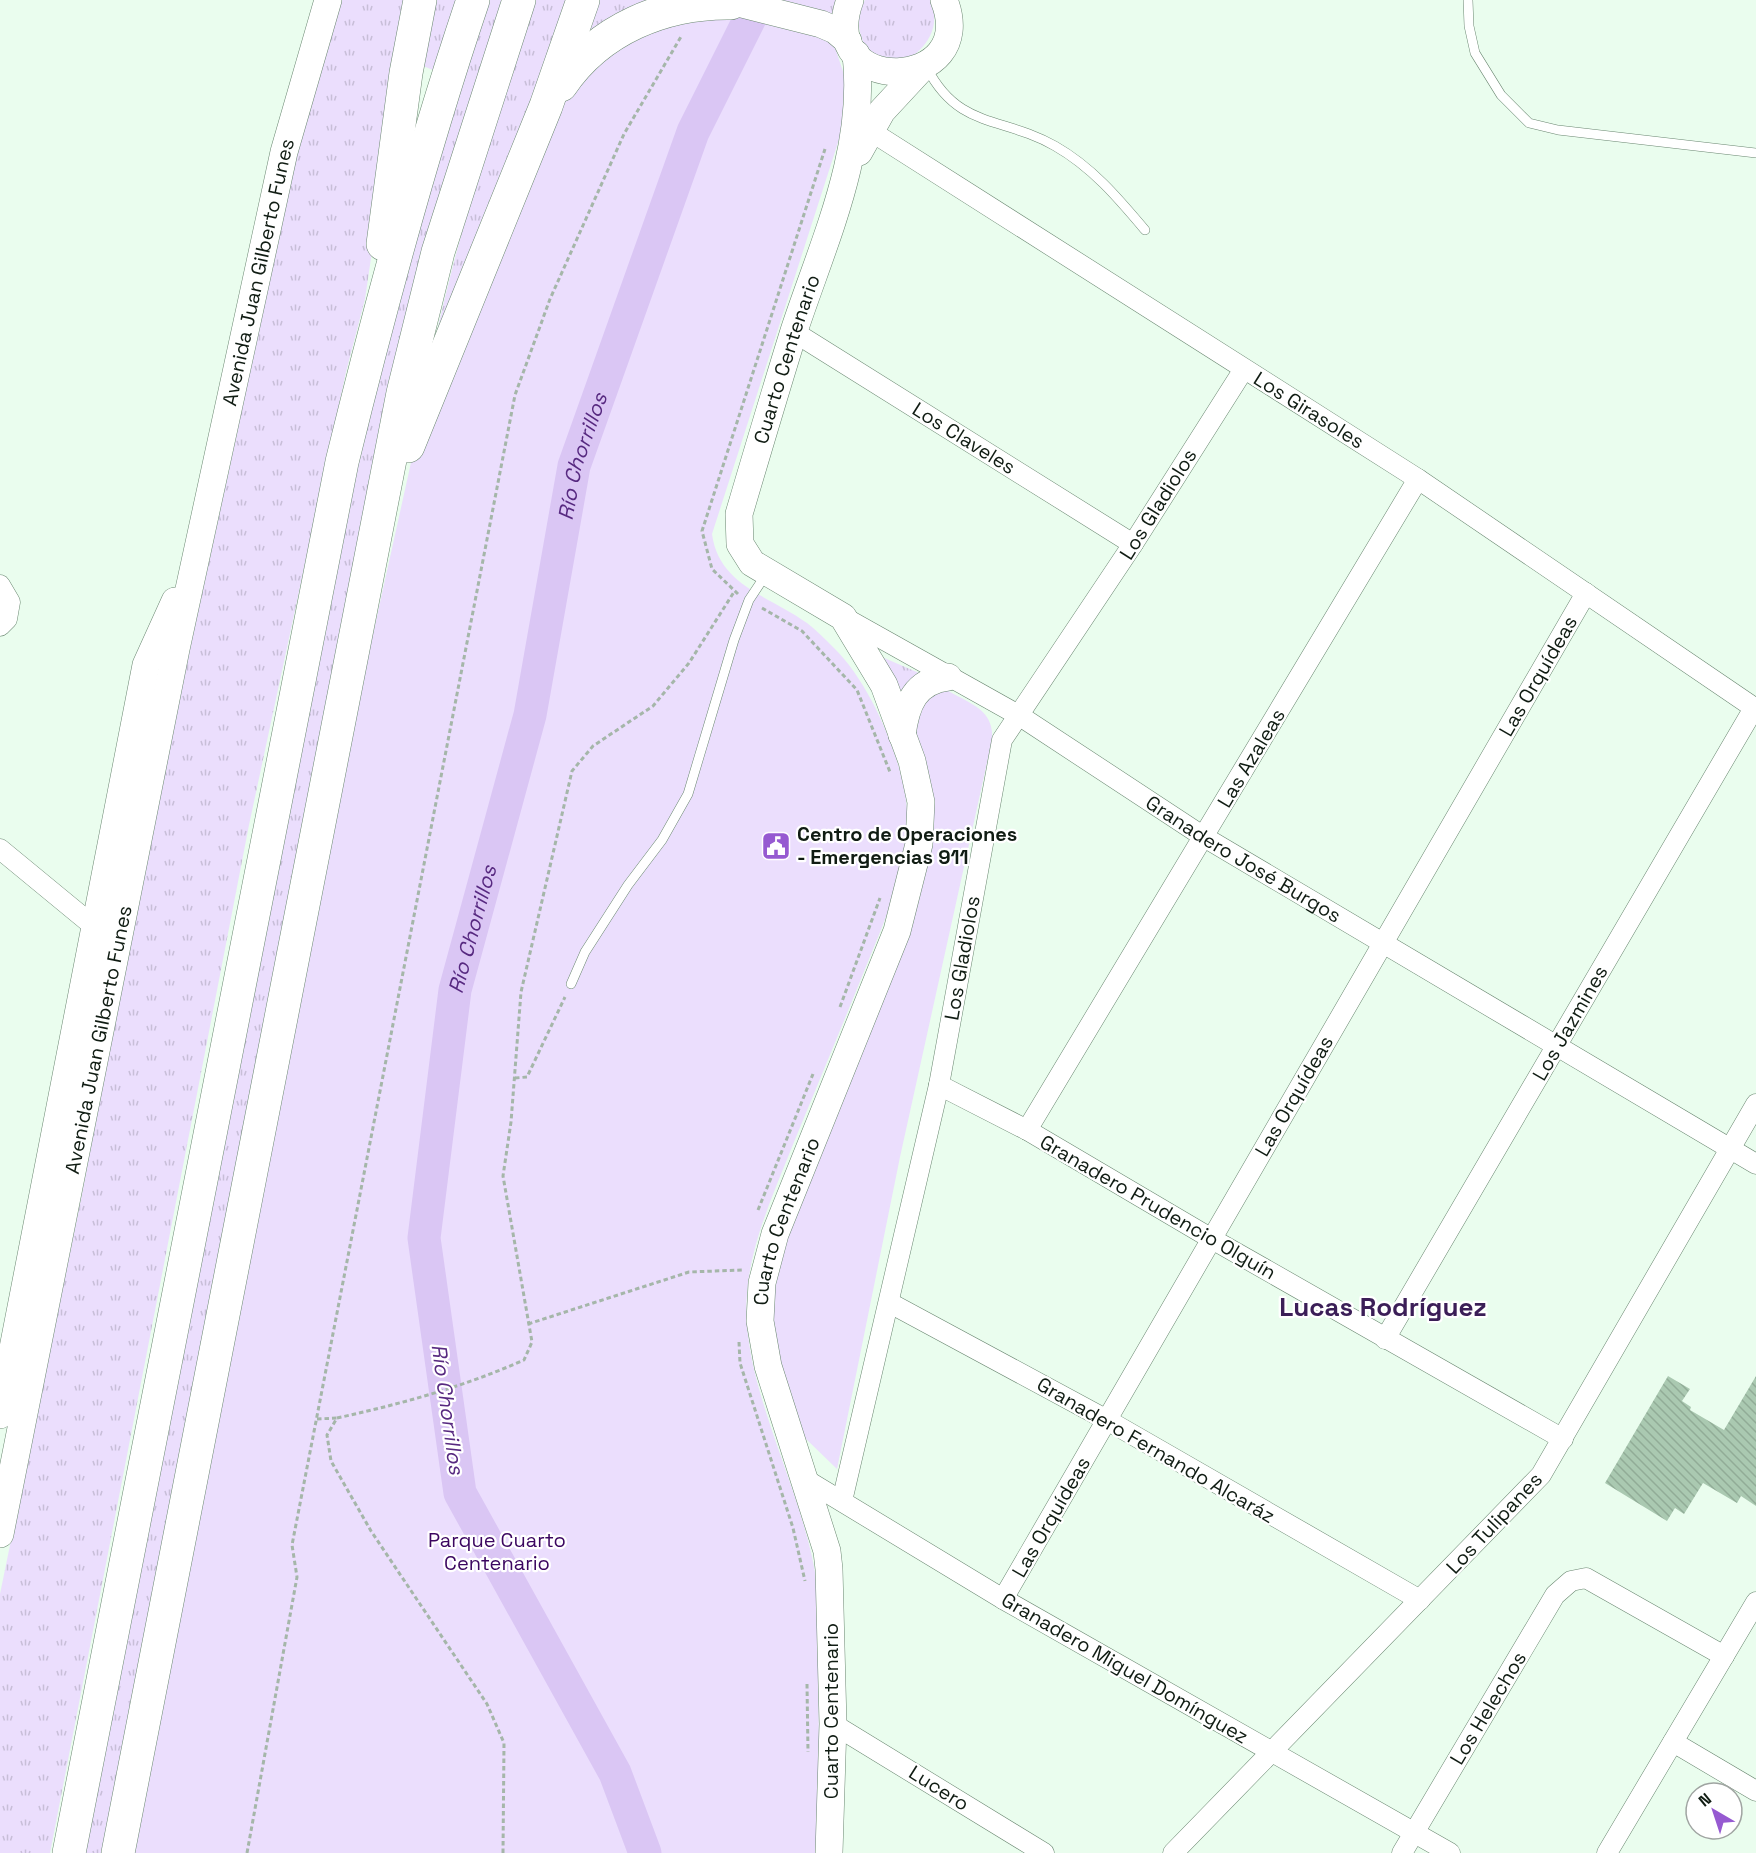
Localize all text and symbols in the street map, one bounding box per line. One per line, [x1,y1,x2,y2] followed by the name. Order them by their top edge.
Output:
[216,135,300,408] street label: Avenida Juan Gilberto Funes
[747,271,826,447] street label: Cuarto Centenario
[1249,366,1369,454] street label: Los Girasoles
[551,388,613,522] water label: Río Chorrillos
[907,396,1021,480] street label: Los Claveles
[1114,444,1202,564] street label: Los Gladiolos
[1493,611,1583,741] street label: Las Orquídeas
[1211,704,1291,812] street label: Las Azaleas
[1141,789,1346,928] street label: Granadero José Burgos
[797,821,1017,870] place label: Centro de Operaciones - Emergencias 911
[760,830,792,862] public building icon: Centro de Operaciones - Emergencias 911
[441,861,502,996] water label: Río Chorrillos
[938,894,986,1022] street label: Los Gladiolos
[59,903,138,1176] street label: Avenida Juan Gilberto Funes
[1527,961,1613,1085] street label: Los Jazmines
[1249,1031,1339,1161] street label: Las Orquídeas
[1035,1129,1281,1285] street label: Granadero Prudencio Olguín
[748,1133,826,1306] street label: Cuarto Centenario
[1279,1290,1487,1324] district label: Lucas Rodríguez
[425,1342,471,1477] water label: Río Chorrillos
[1032,1371,1280,1529] street label: Granadero Fernando Alcaráz
[1006,1452,1096,1582] street label: Las Orquídeas
[1440,1467,1548,1579] street label: Los Tulipanes
[428,1527,566,1576] park label: Parque Cuarto Centenario
[997,1587,1253,1749] street label: Granadero Miguel Domínguez
[818,1623,844,1799] street label: Cuarto Centenario
[1444,1647,1532,1769] street label: Los Helechos
[904,1759,974,1817] street label: Lucero
[1684,1781,1744,1841] north arrow
[1694,1788,1716,1811] text: N

